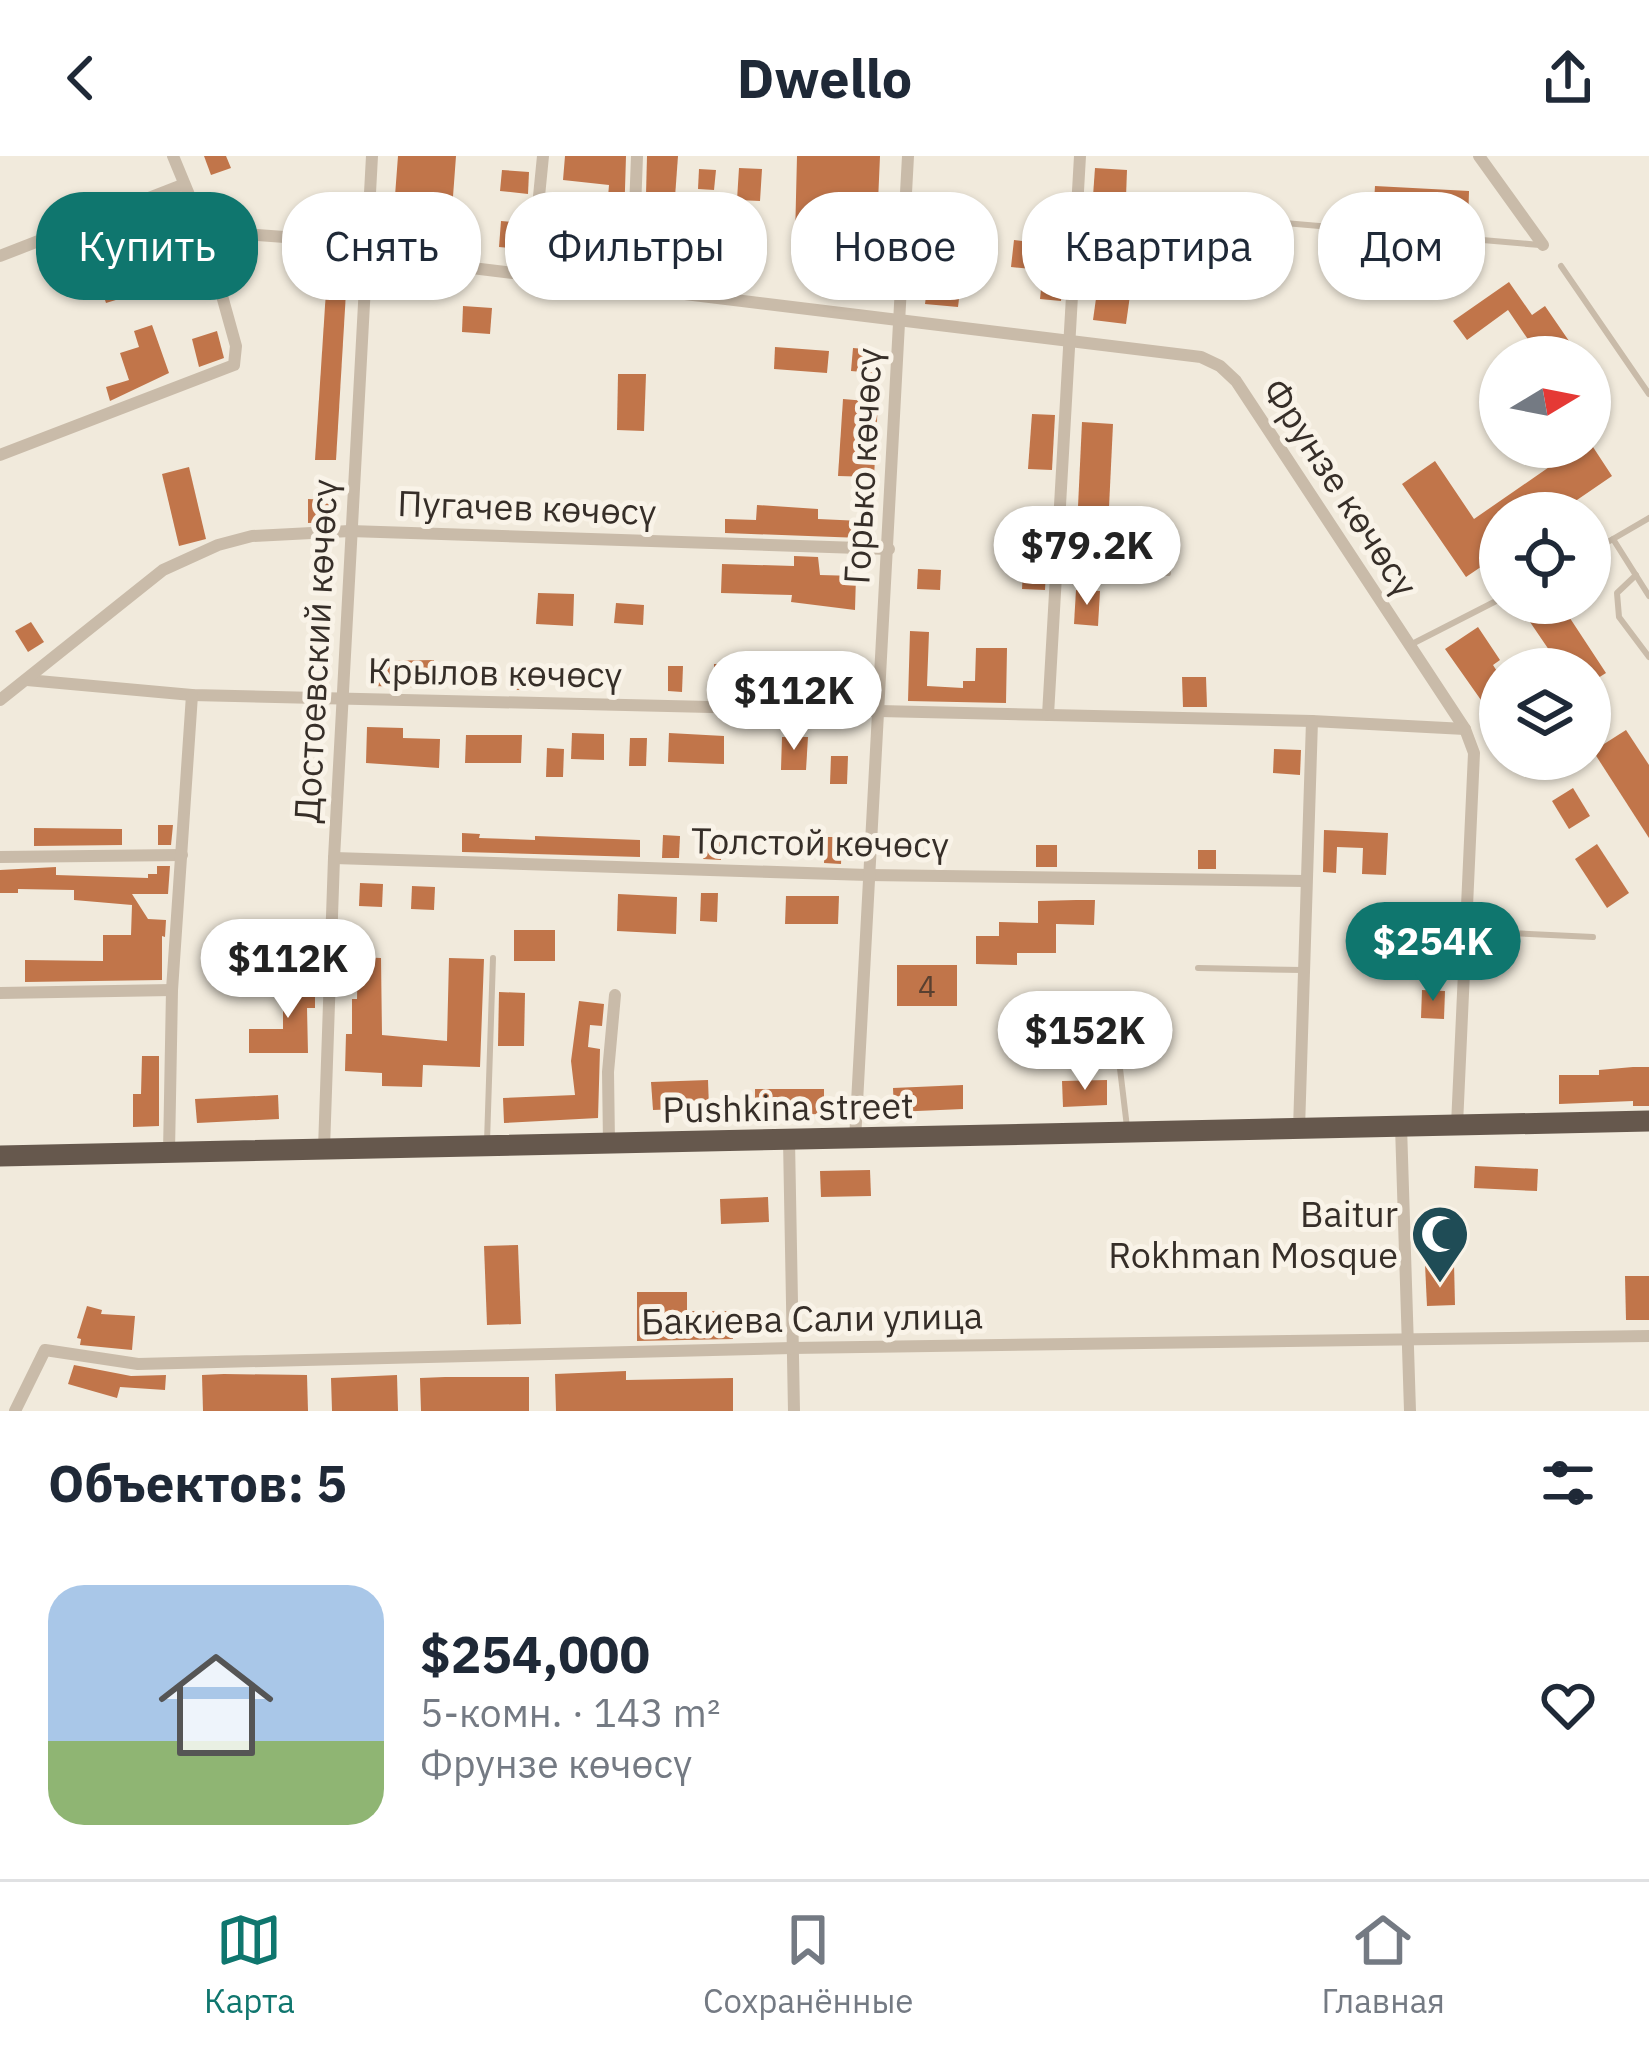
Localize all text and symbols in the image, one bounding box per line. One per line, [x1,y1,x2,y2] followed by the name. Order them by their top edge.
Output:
[737,43,912,113] text: Dwello
[48,45,114,111] icon: back
[1535,45,1601,111] icon: share
[36,192,258,300] chip: Купить
[282,192,481,300] chip: Снять
[505,192,767,300] chip: Фильтры
[791,192,998,300] chip: Новое
[1022,192,1294,300] chip: Квартира
[1318,192,1485,300] chip: Дом
[1479,336,1611,468] north arrow
[1479,336,1611,780] map controls
[832,346,892,585] street label: Горько көчөсү
[1253,369,1429,605] street label: Фрунзе көчөсү
[283,478,347,824] street label: Достоевский көчөсү
[397,479,658,535] street label: Пугачев көчөсү
[1479,492,1611,624] button: locate
[989,506,1185,608] pin: $79.2K
[1021,519,1153,570] text: $79.2K
[367,646,623,698] street label: Крылов көчөсү
[1479,648,1611,780] button: layers
[710,651,878,753] pin: $112K
[734,664,854,715] text: $112K
[691,816,950,868] street label: Толстой көчөсү
[1349,902,1517,1004] pin: $254K
[1373,915,1493,966] text: $254K
[204,919,372,1021] pin: $112K
[228,932,348,983] text: $112K
[918,966,936,1005] house number: 4
[1001,991,1169,1093] pin: $152K
[1025,1004,1145,1055] text: $152K
[662,1081,914,1133] street label: Pushkina street
[1108,1190,1398,1278] place label: Baitur Rokhman Mosque
[1409,1203,1471,1285] mosque icon: Baitur Rokhman Mosque
[641,1292,983,1344] street label: Бакиева Сали улица
[48,1450,347,1516] text: Объектов: 5
[1535,1450,1601,1516] icon: filters
[420,1621,650,1687] text: $254,000
[144,1633,288,1777] icon: home
[1535,1672,1601,1738] icon: heart
[420,1687,720,1738] text: 5-комн. · 143 m²
[420,1738,692,1789] text: Фрунзе көчөсү
[204,1907,295,2022] tab: Карта
[703,1907,913,2022] tab: Сохранённые
[1322,1907,1445,2022] tab: Главная

